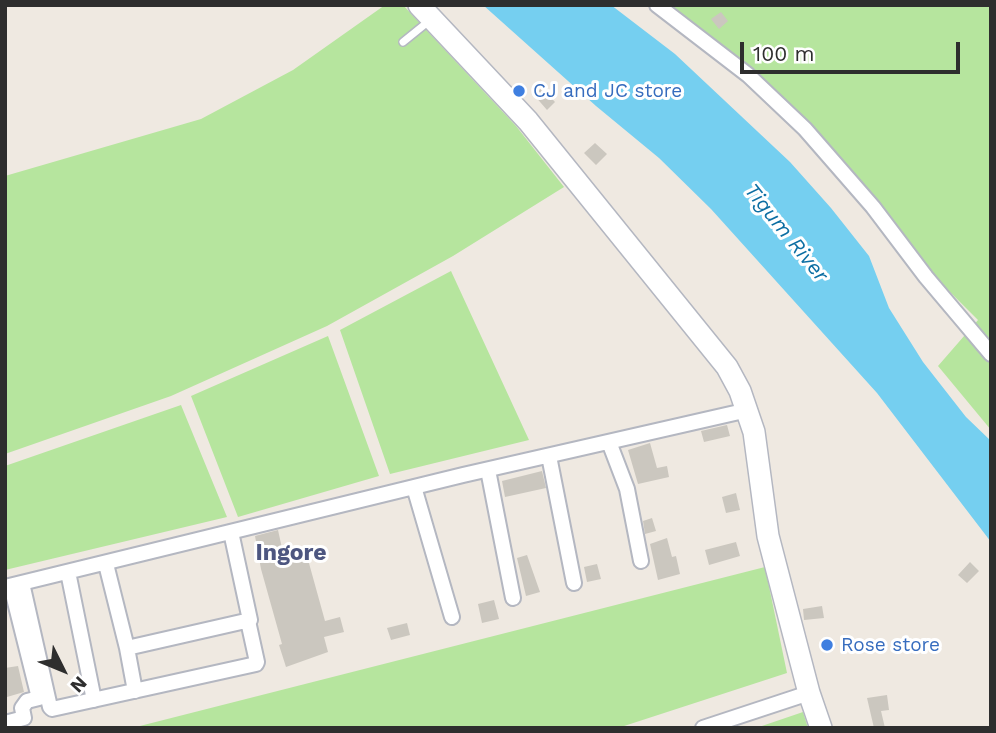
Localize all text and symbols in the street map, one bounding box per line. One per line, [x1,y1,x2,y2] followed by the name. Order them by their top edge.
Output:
[744,28,964,72] scale bar
[753,41,815,66] text: 100 m
[533,80,682,102] place label: CJ and JC store
[511,83,527,99] marker: CJ and JC store
[739,179,833,287] water label: Tigum River
[255,539,327,567] district label: Ingore
[841,634,940,656] place label: Rose store
[28,635,98,705] north arrow
[819,637,835,653] marker: Rose store
[66,672,92,698] text: N

